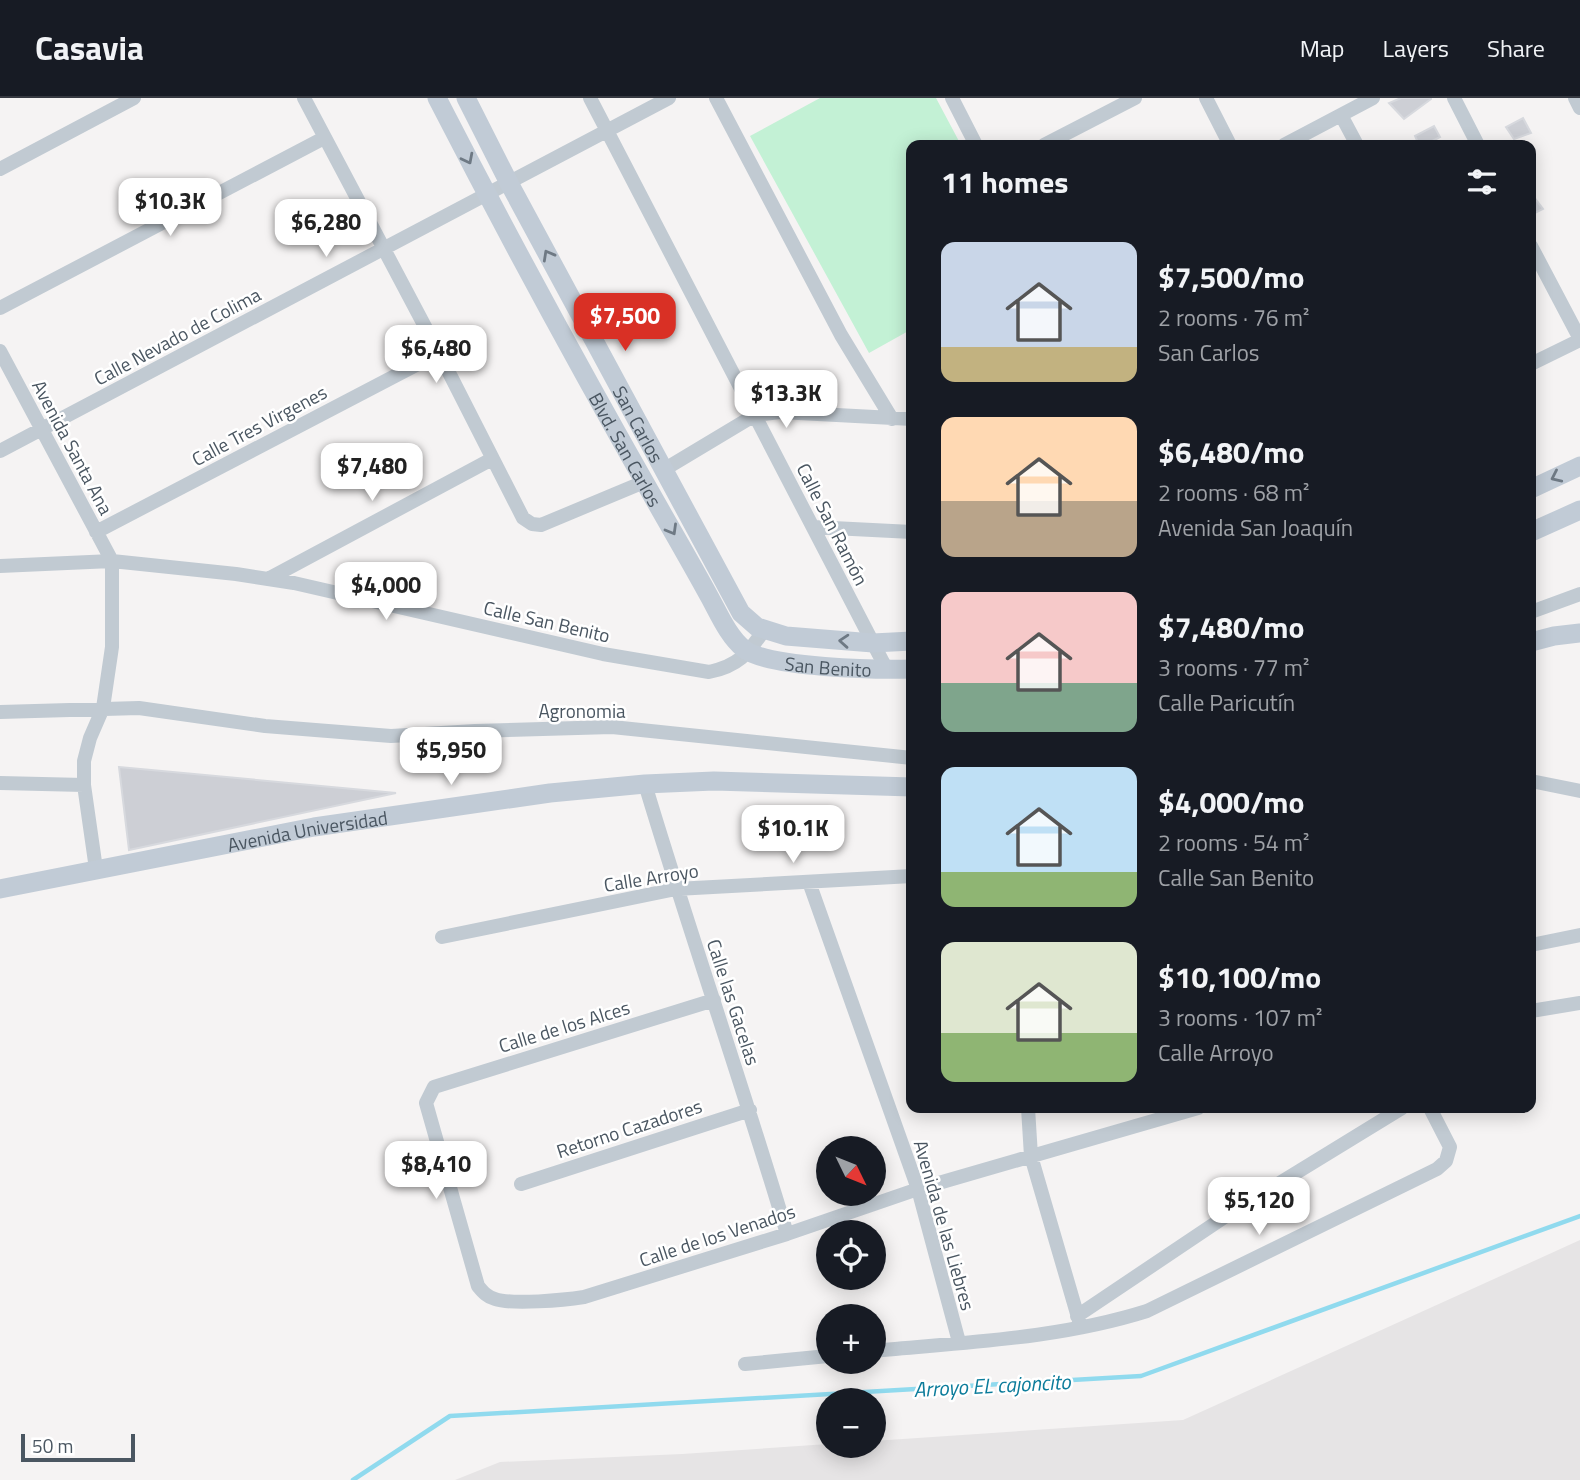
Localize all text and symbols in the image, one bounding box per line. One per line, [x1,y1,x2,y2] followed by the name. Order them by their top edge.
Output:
[35,23,144,73] text: Casavia
[1300,30,1345,66] text: Map
[1383,30,1449,66] text: Layers
[1487,30,1545,66] text: Share
[460,152,473,164] one-way arrow
[941,159,1068,205] text: 11 homes
[1463,163,1501,201] icon: filters
[113,178,227,238] pin: $10.3K
[134,183,206,218] text: $10.3K
[269,200,383,259] pin: $6,280
[291,204,361,239] text: $6,280
[543,250,556,262] one-way arrow
[1158,254,1304,300] text: $7,500/mo
[997,270,1081,354] icon: home
[88,279,266,392] street label: Calle Nevado de Colima
[568,294,682,353] pin: $7,500
[590,298,660,333] text: $7,500
[1158,300,1309,335] text: 2 rooms · 76 m²
[379,326,493,385] pin: $6,480
[401,330,471,365] text: $6,480
[1158,335,1260,370] text: San Carlos
[729,370,843,430] pin: $13.3K
[25,374,121,520] street label: Avenida Santa Ana
[750,375,822,410] text: $13.3K
[186,377,332,473] street label: Calle Tres Virgenes
[606,380,672,468] street label: San Carlos
[582,387,670,512] street label: Blvd. San Carlos
[1158,429,1304,475] text: $6,480/mo
[315,444,429,503] pin: $7,480
[997,445,1081,529] icon: home
[337,448,407,483] text: $7,480
[790,458,876,590] street label: Calle San Ramón
[1551,469,1563,483] one-way arrow
[1158,475,1309,510] text: 2 rooms · 68 m²
[1158,510,1353,545] text: Avenida San Joaquín
[664,523,677,535] one-way arrow
[329,562,443,622] pin: $4,000
[351,567,421,602] text: $4,000
[481,592,613,650] street label: Calle San Benito
[1158,604,1304,650] text: $7,480/mo
[997,620,1081,704] icon: home
[838,633,849,648] one-way arrow
[783,648,872,683] street label: San Benito
[1158,650,1309,685] text: 3 rooms · 77 m²
[1158,685,1295,720] text: Calle Paricutín
[538,696,626,725] street label: Agronomia
[394,728,508,787] pin: $5,950
[416,732,486,767] text: $5,950
[1158,779,1304,825] text: $4,000/mo
[997,795,1081,879] icon: home
[225,802,389,858] street label: Avenida Universidad
[736,806,850,865] pin: $10.1K
[757,810,829,845] text: $10.1K
[1158,825,1309,860] text: 2 rooms · 54 m²
[602,855,700,899] street label: Calle Arroyo
[1158,860,1314,895] text: Calle San Benito
[700,935,768,1069] street label: Calle las Gacelas
[1158,954,1321,1000] text: $10,100/mo
[997,970,1081,1054] icon: home
[495,992,633,1060] street label: Calle de los Alces
[1158,1000,1322,1035] text: 3 rooms · 107 m²
[1158,1035,1274,1070] text: Calle Arroyo
[552,1091,706,1165] street label: Retorno Cazadores
[816,1136,886,1206] north arrow
[816,1136,886,1458] map controls
[907,1136,983,1314] street label: Avenida de las Liebres
[379,1142,493,1201] pin: $8,410
[401,1146,471,1181] text: $8,410
[1202,1178,1316,1237] pin: $5,120
[1224,1182,1294,1217] text: $5,120
[635,1196,799,1274] street label: Calle de los Venados
[816,1220,886,1290] button: locate
[816,1304,886,1374] button: +
[913,1365,1072,1405] water label: Arroyo EL cajoncito
[816,1388,886,1458] button: −
[21,1431,135,1463] scale bar
[32,1431,73,1460] text: 50 m

